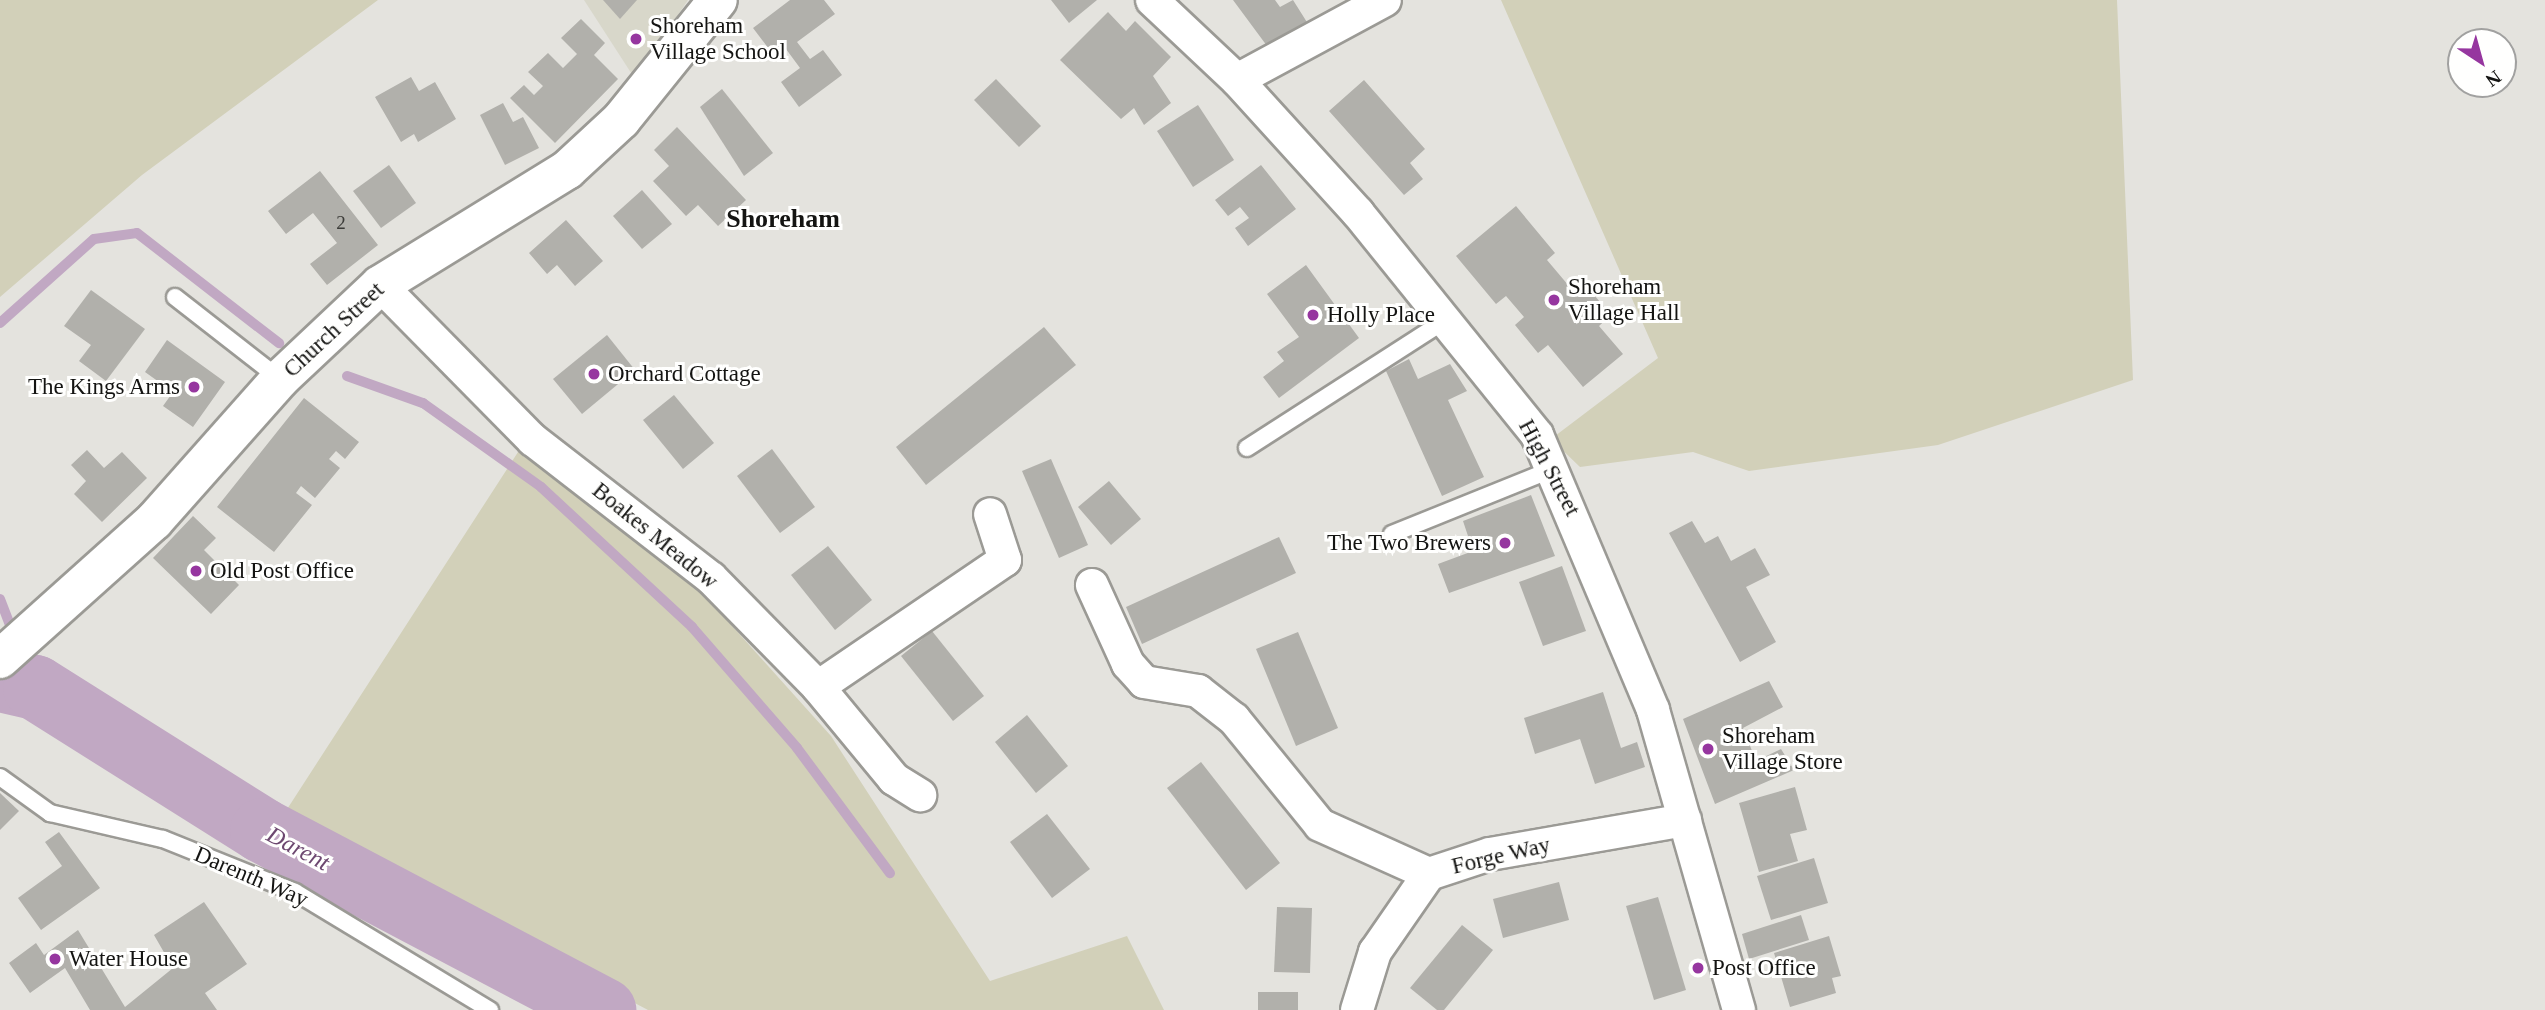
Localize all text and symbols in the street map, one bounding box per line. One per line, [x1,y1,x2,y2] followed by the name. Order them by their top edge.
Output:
[650,12,786,66] place label: Shoreham Village School
[2447,28,2517,98] north arrow
[628,31,644,47] marker: Shoreham Village School
[2482,66,2505,91] text: N
[726,203,840,235] district label: Shoreham
[336,212,346,234] house number: 2
[1568,273,1680,327] place label: Shoreham Village Hall
[278,277,390,383] street label: Church Street
[1546,292,1562,308] marker: Shoreham Village Hall
[1327,301,1435,329] place label: Holly Place
[1305,307,1321,323] marker: Holly Place
[608,360,761,388] place label: Orchard Cottage
[586,366,602,382] marker: Orchard Cottage
[27,373,180,401] place label: The Kings Arms
[186,379,202,395] marker: The Kings Arms
[1512,415,1586,521] street label: High Street
[586,477,724,595] street label: Boakes Meadow
[1327,529,1491,557] place label: The Two Brewers
[1497,535,1513,551] marker: The Two Brewers
[210,557,354,585] place label: Old Post Office
[188,563,204,579] marker: Old Post Office
[1722,722,1843,776] place label: Shoreham Village Store
[1700,741,1716,757] marker: Shoreham Village Store
[262,821,334,877] water label: Darent
[1449,831,1553,881] street label: Forge Way
[190,841,312,913] street label: Darenth Way
[69,945,188,973] place label: Water House
[47,951,63,967] marker: Water House
[1712,954,1816,982] place label: Post Office
[1690,960,1706,976] marker: Post Office

